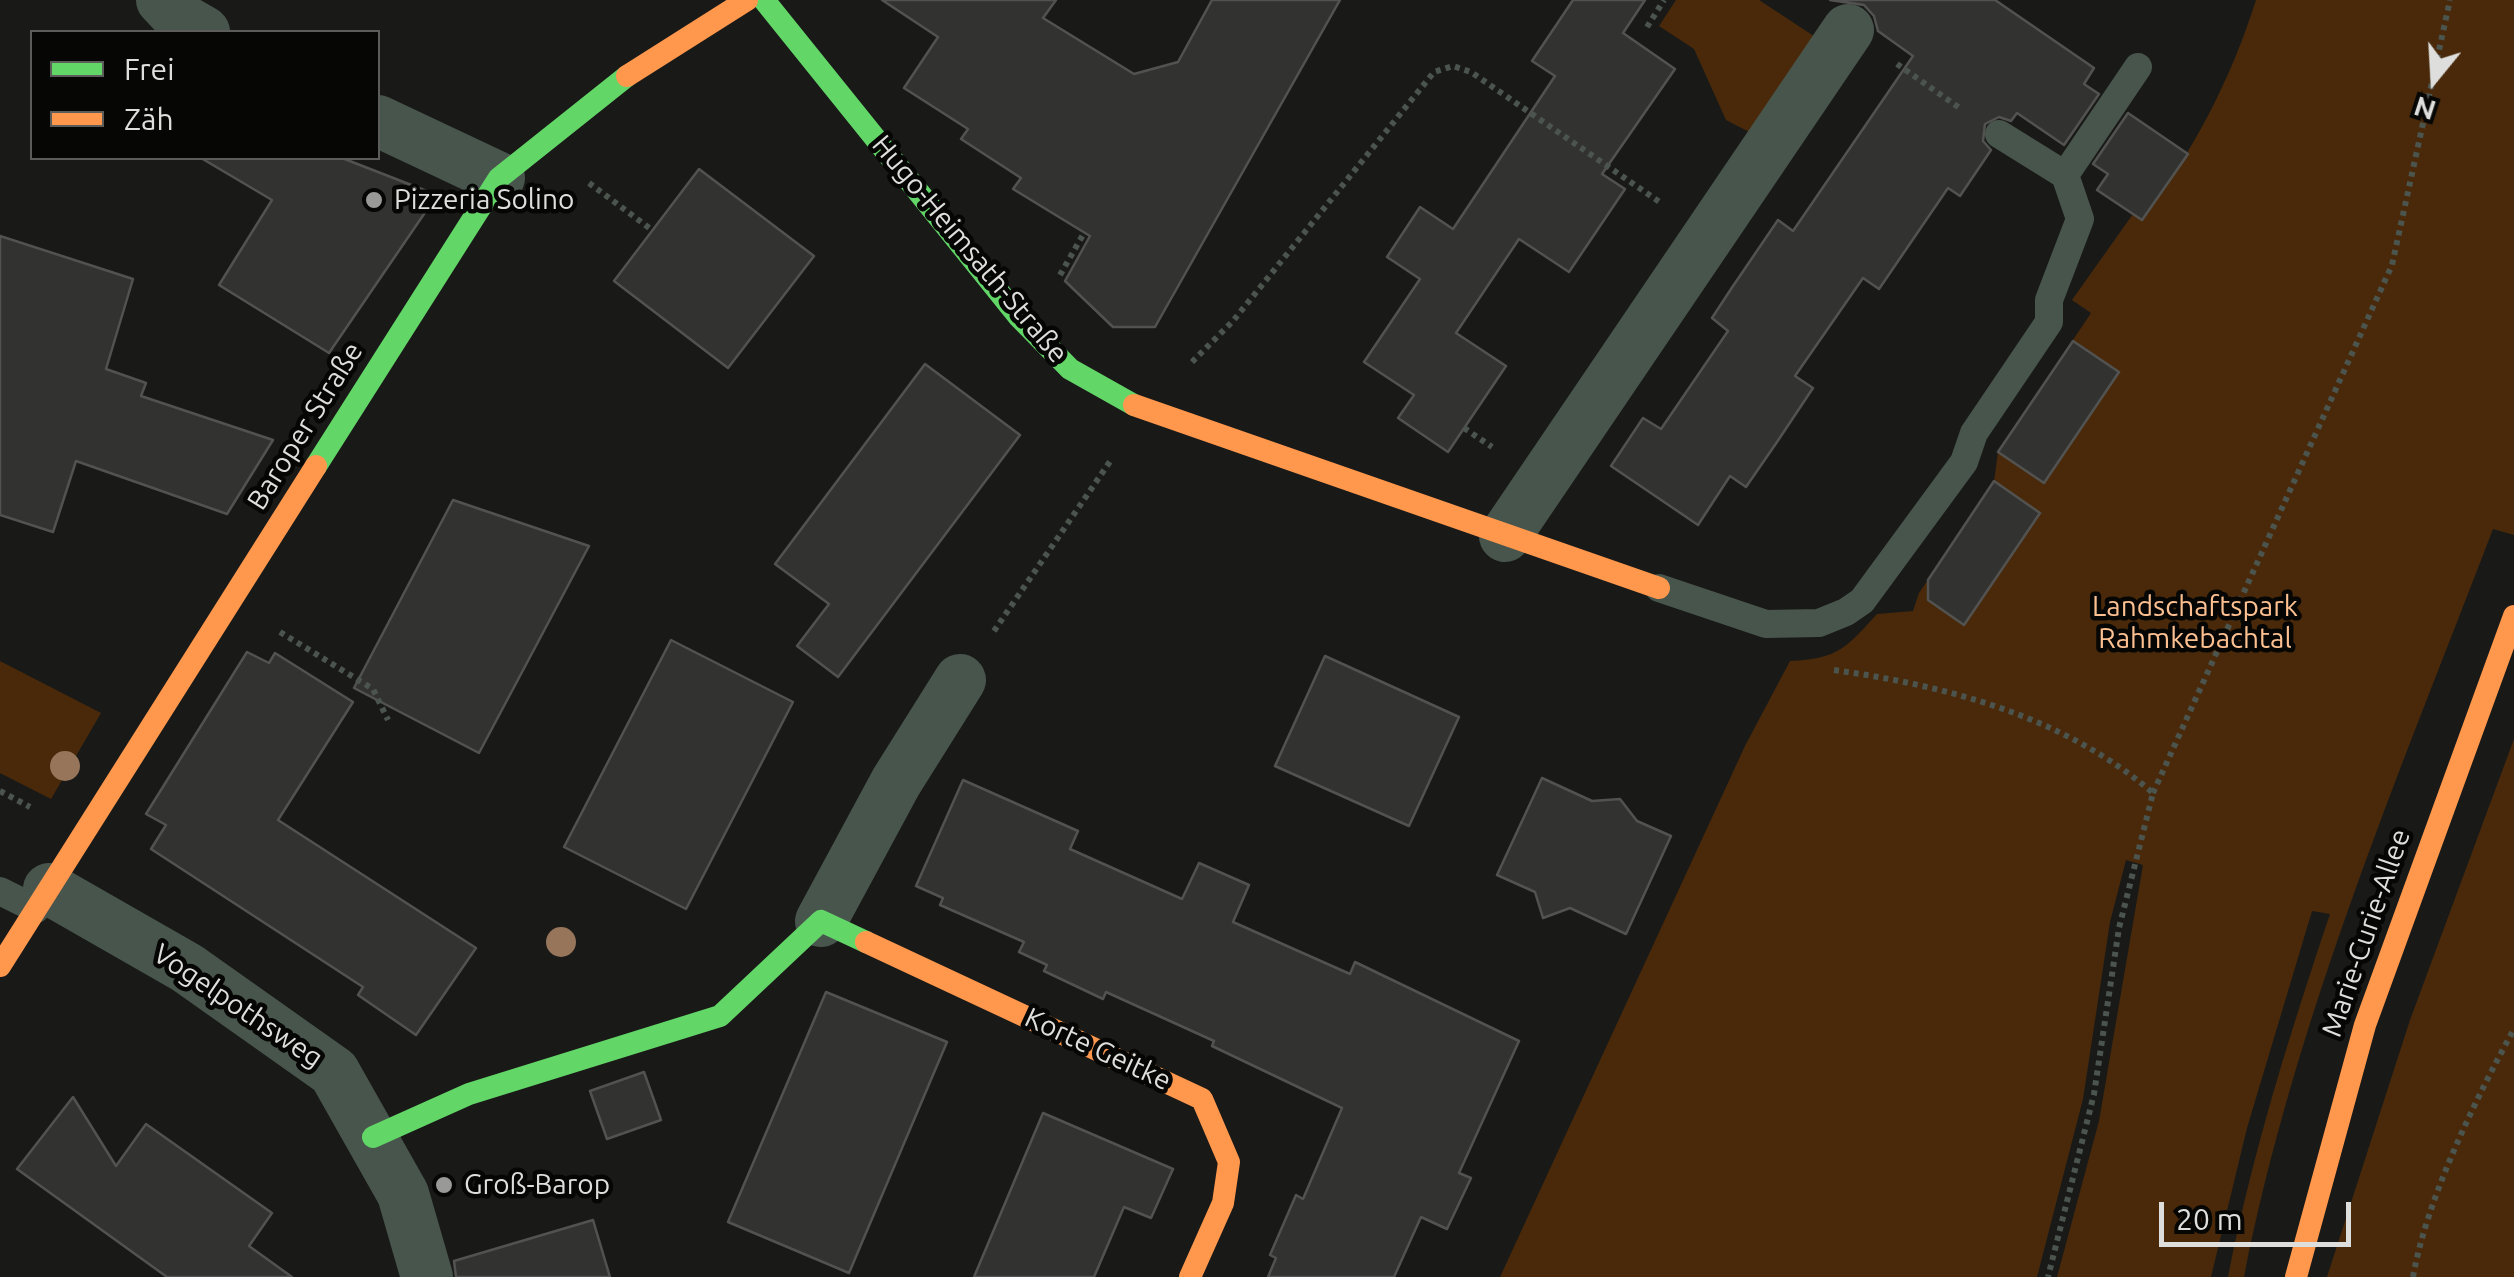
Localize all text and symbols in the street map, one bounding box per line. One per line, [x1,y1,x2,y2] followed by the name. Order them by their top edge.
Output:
[30,30,380,160] legend
[2384,30,2484,130] north arrow
[124,52,174,86] text: Frei
[2410,91,2439,127] text: N
[124,102,174,136] text: Zäh
[865,128,1075,370] street label: Hugo-Heimsath-Straße
[394,183,574,217] place label: Pizzeria Solino
[363,189,385,211] marker: Pizzeria Solino
[240,336,370,516] street label: Baroper Straße
[2092,590,2298,656] park label: Landschaftspark Rahmkebachtal
[2315,825,2417,1041] street label: Marie-Curie-Allee
[147,937,329,1075] street label: Vogelpothsweg
[1020,1001,1176,1097] street label: Korte Geitke
[464,1168,610,1202] place label: Groß-Barop
[433,1174,455,1196] marker: Groß-Barop
[2164,1182,2356,1244] scale bar
[2176,1202,2243,1236] text: 20 m

